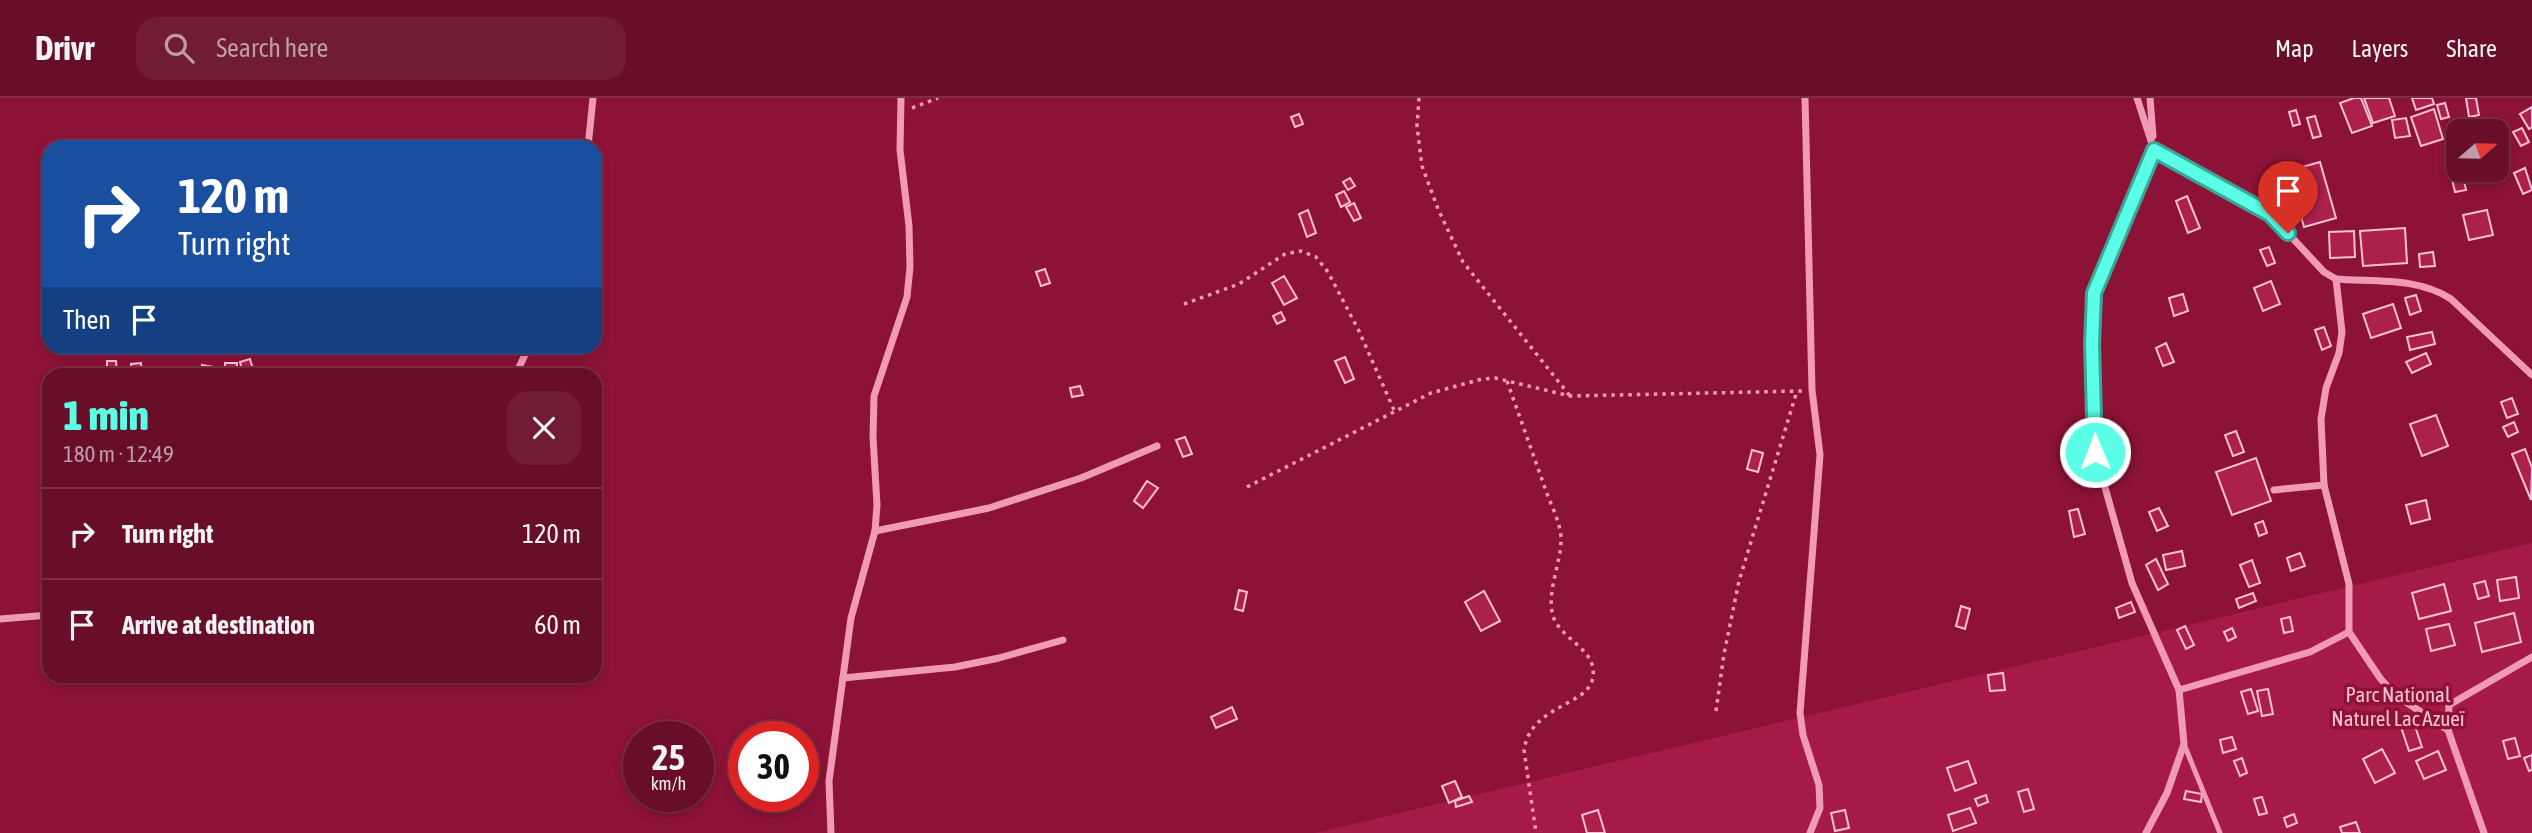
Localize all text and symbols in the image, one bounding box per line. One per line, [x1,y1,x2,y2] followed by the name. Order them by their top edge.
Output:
[136,17,626,80] search box
[35,29,94,67] text: Drivr
[160,29,198,67] icon: search
[216,33,328,63] text: Search here
[2275,35,2314,62] text: Map
[2352,35,2408,62] text: Layers
[2446,35,2497,62] text: Share
[2446,119,2510,182] north arrow
[2446,119,2509,182] map controls
[2258,161,2318,233] pin
[178,167,289,223] text: 120 m
[63,168,154,259] icon: right
[2269,172,2307,210] icon: arrive
[178,225,291,262] text: Turn right
[125,301,163,339] icon: arrive
[63,305,111,335] text: Then
[63,391,149,439] text: 1 min
[507,391,581,465] button: close
[2058,415,2132,489] position arrow
[63,441,174,467] text: 180 m · 12:49
[63,515,101,553] icon: right
[122,519,213,549] text: Turn right
[522,519,581,549] text: 120 m
[63,606,101,644] icon: arrive
[122,610,315,640] text: Arrive at destination
[534,610,581,640] text: 60 m
[2331,682,2465,730] park label: Parc National Naturel Lac Azueï
[728,721,819,812] speed limit sign: 30
[652,737,685,777] text: 25
[651,773,686,794] text: km/h

